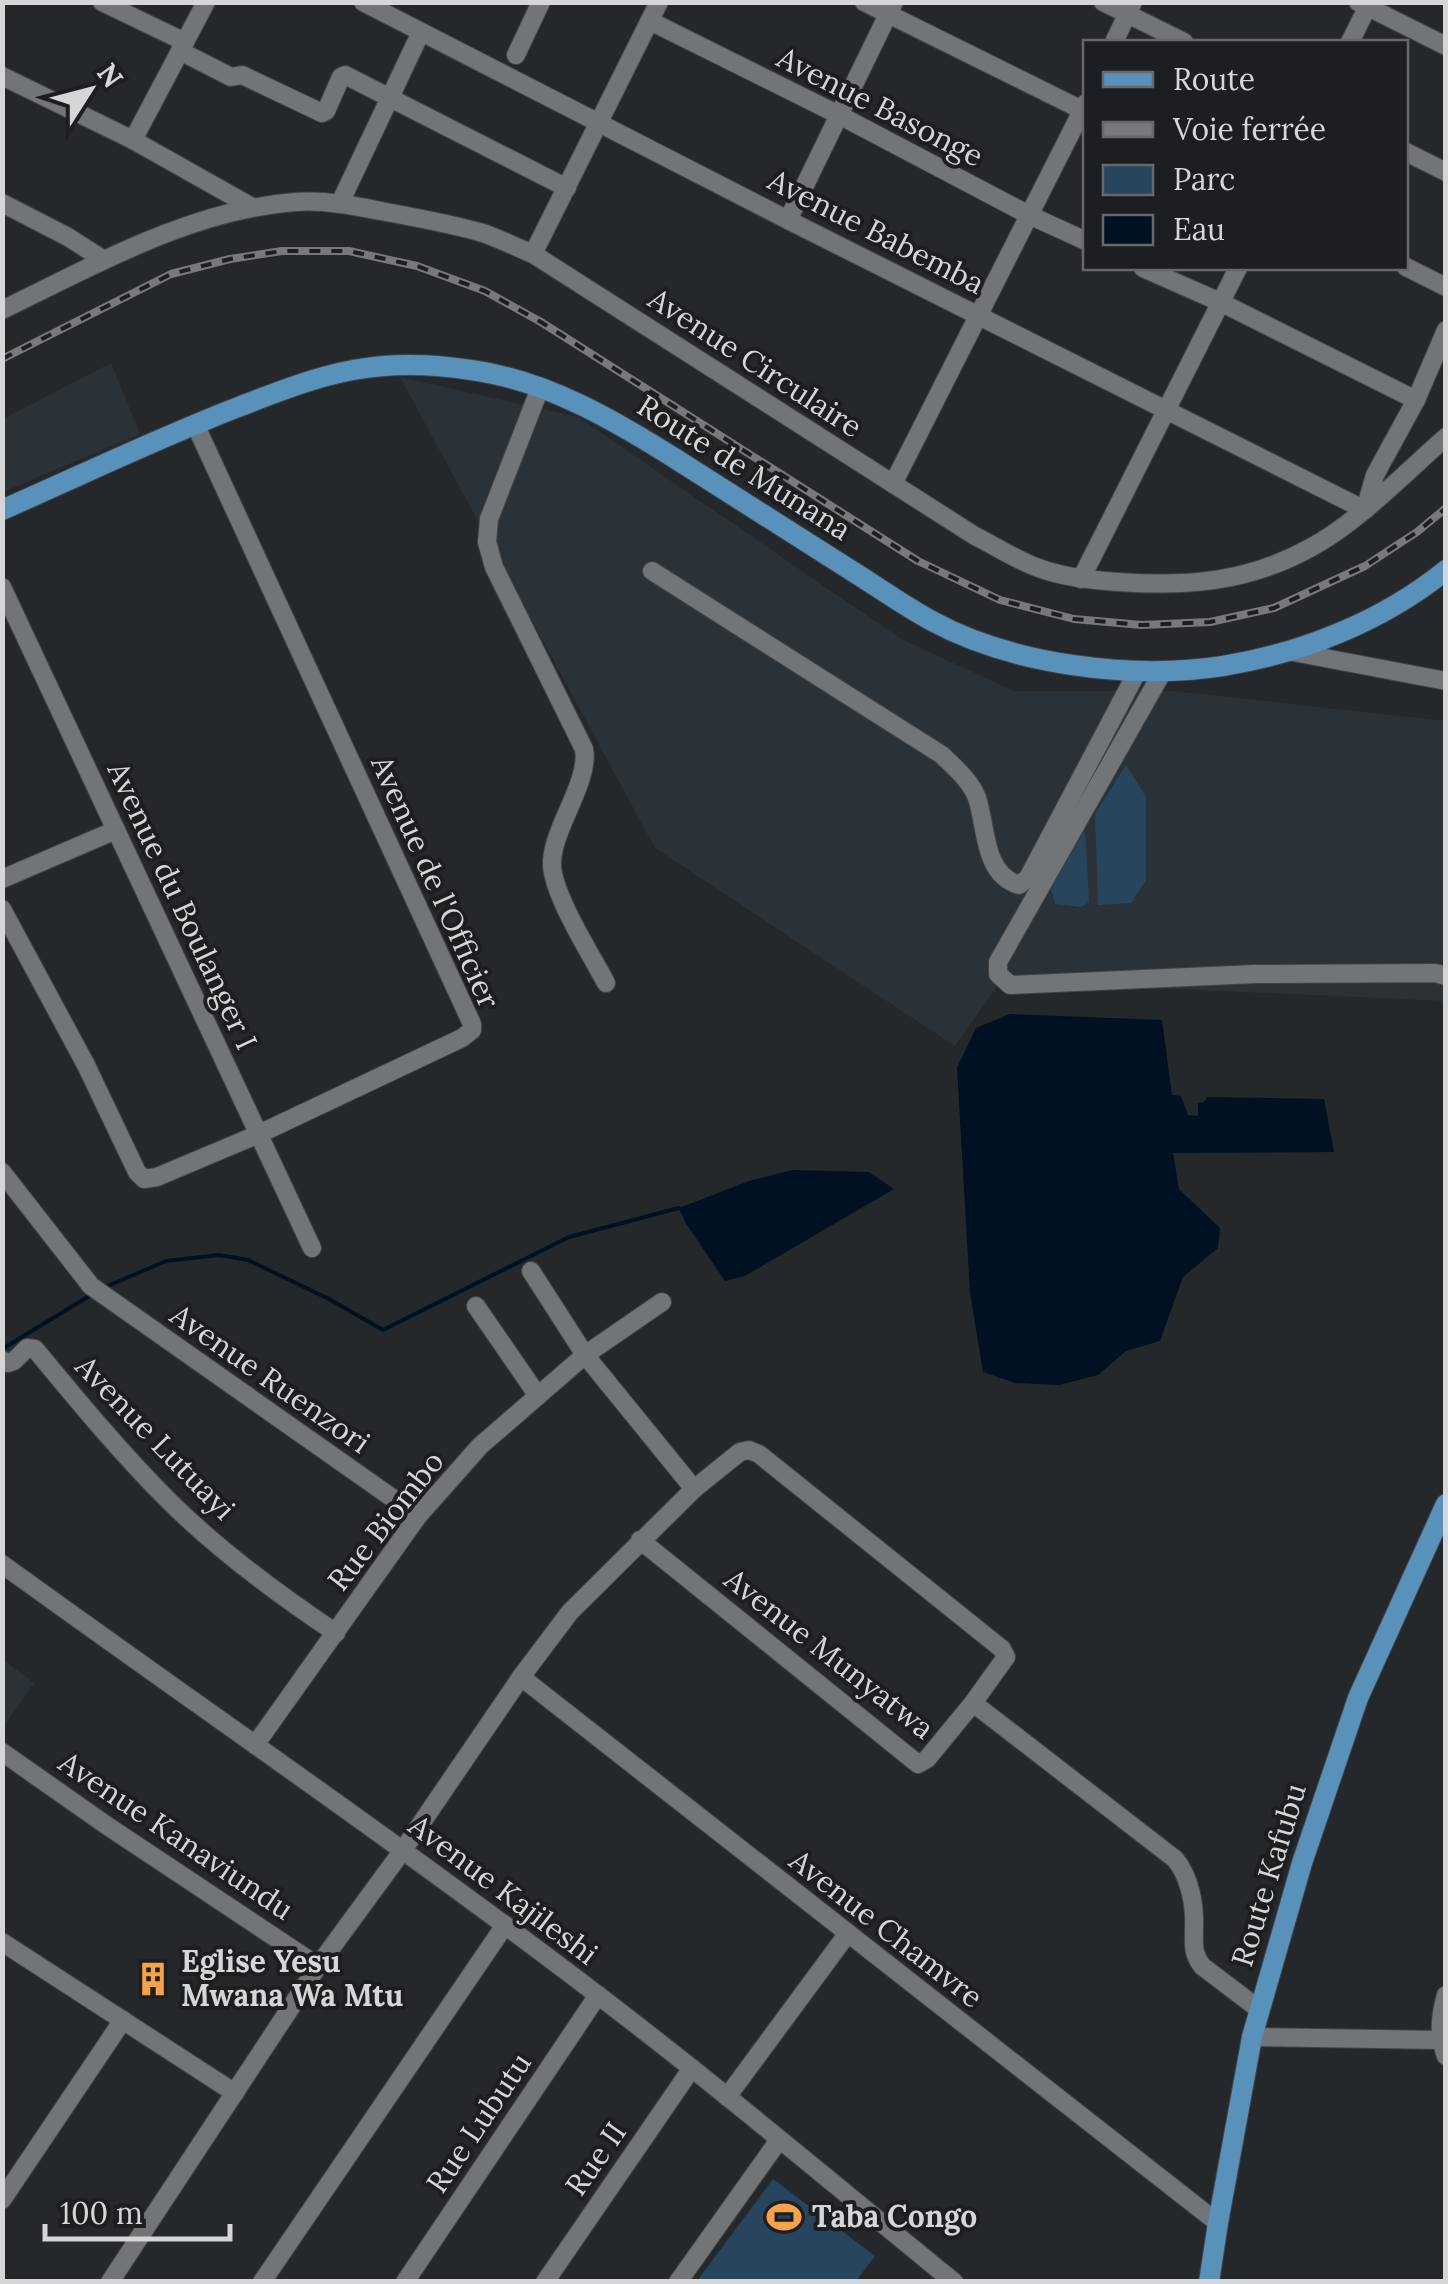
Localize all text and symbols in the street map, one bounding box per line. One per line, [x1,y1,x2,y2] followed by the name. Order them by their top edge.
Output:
[770,37,990,175] street label: Avenue Basonge
[40,40,140,140] north arrow
[1083,40,1408,270] legend
[89,56,131,95] text: N
[1173,60,1255,98] text: Route
[1172,110,1326,148] text: Voie ferrée
[761,160,991,302] street label: Avenue Babemba
[1173,160,1235,198] text: Parc
[1173,210,1225,248] text: Eau
[641,278,869,445] street label: Avenue Circulaire
[631,386,858,548] street label: Route de Munana
[363,748,509,1014] street label: Avenue de l'Officier
[98,755,266,1056] street label: Avenue du Boulanger I
[163,1295,378,1461] street label: Avenue Ruenzori
[66,1346,244,1528] street label: Avenue Lutuayi
[319,1443,452,1598] street label: Rue Biombo
[716,1559,942,1748] street label: Avenue Munyatwa
[51,1742,301,1928] street label: Avenue Kanaviundu
[1222,1779,1314,1971] street label: Route Kafubu
[400,1805,606,1973] street label: Avenue Kajileshi
[782,1840,991,2016] street label: Avenue Chamvre
[181,1942,403,2014] place label: Eglise Yesu Mwana Wa Mtu
[134,1960,172,1998] building icon: Eglise Yesu Mwana Wa Mtu
[417,2045,539,2200] street label: Rue Lubutu
[556,2114,634,2203] street label: Rue II
[45,2179,230,2241] scale bar
[60,2194,143,2232] text: 100 m
[812,2197,977,2236] place label: Taba Congo
[765,2198,803,2236] sports icon: Taba Congo

